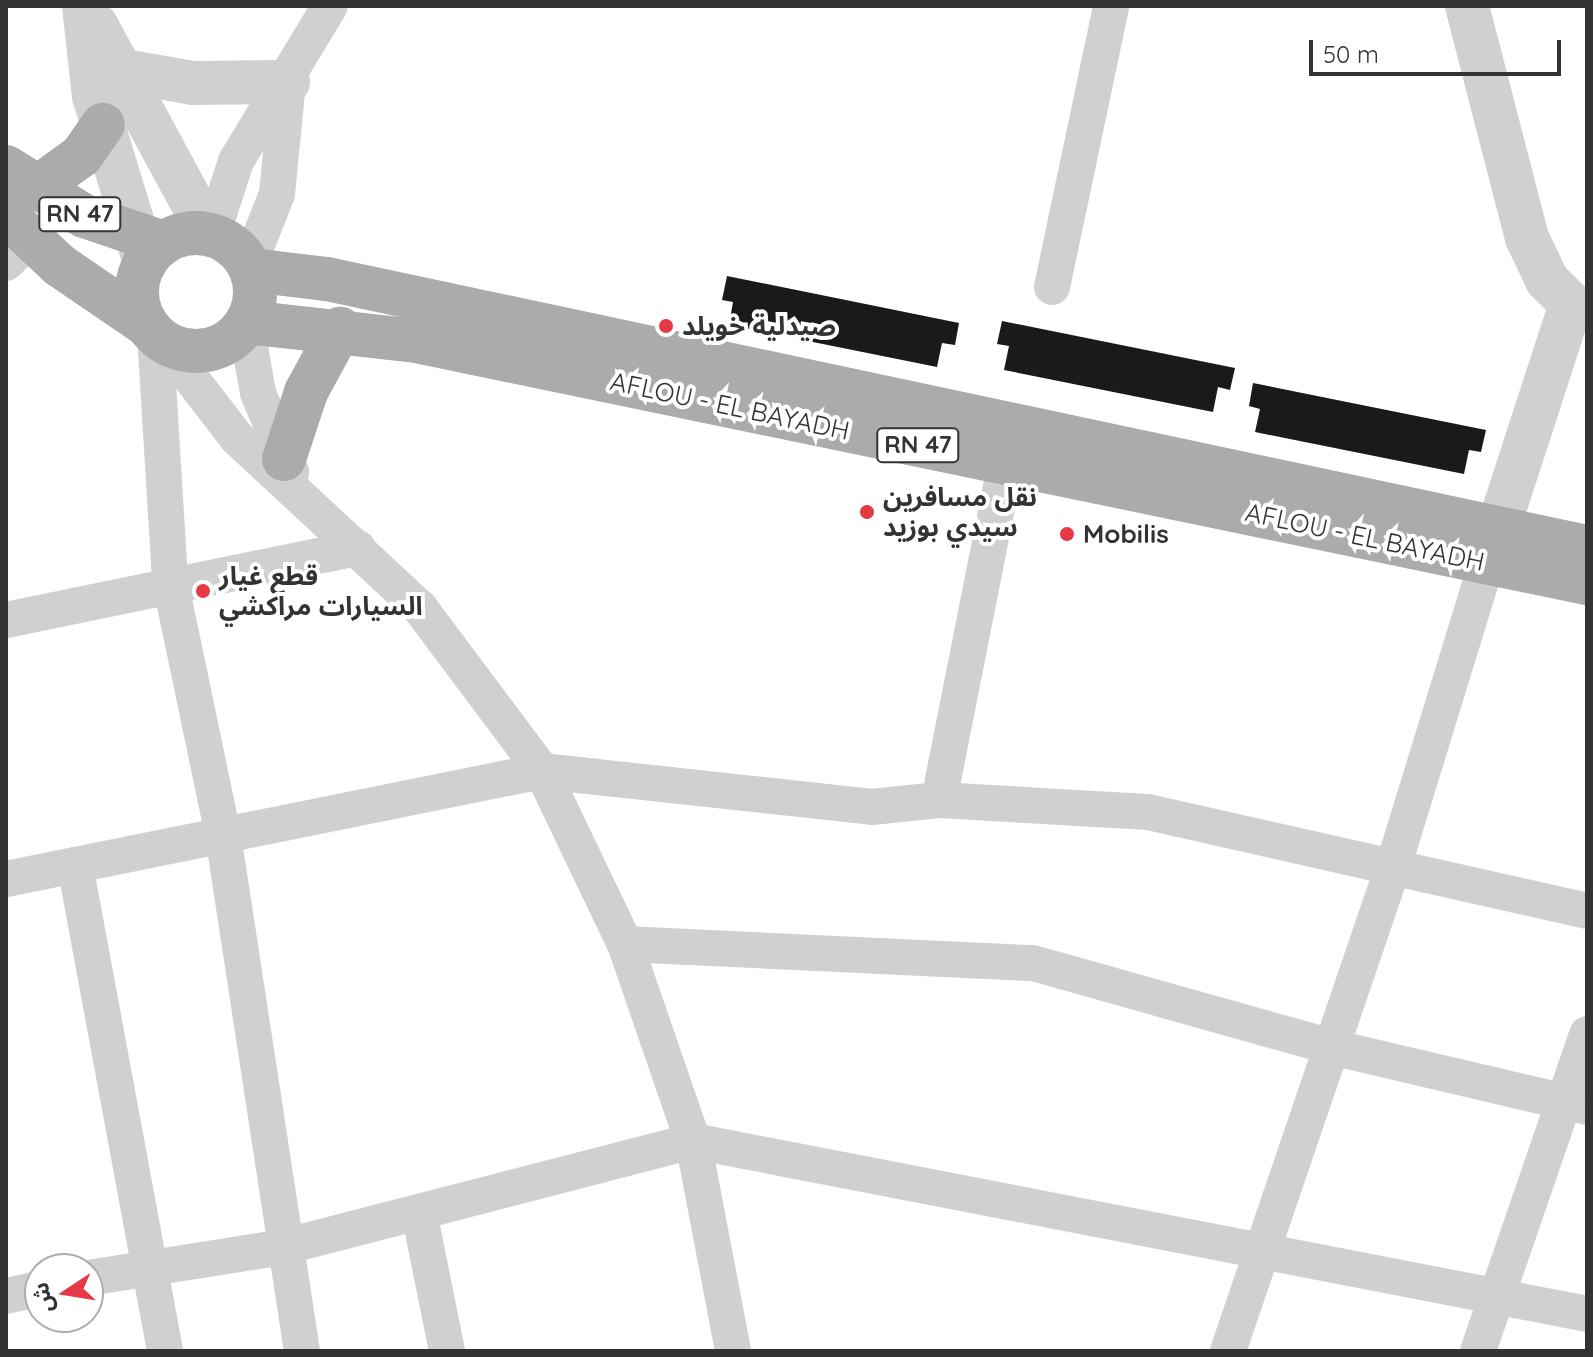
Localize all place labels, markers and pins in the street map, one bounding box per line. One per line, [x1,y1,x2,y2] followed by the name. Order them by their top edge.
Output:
[682,310,836,342] place label: صيدلية خويلد
[657,317,675,335] marker: صيدلية خويلد
[883,481,1037,542] place label: نقل مسافرين سيدي بوزيد
[858,503,876,521] marker: نقل مسافرين سيدي بوزيد
[1083,518,1169,550] place label: Mobilis
[1058,525,1076,543] marker: Mobilis
[219,560,423,622] place label: قطع غيار السيارات مراكشي
[194,582,212,600] marker: قطع غيار السيارات مراكشي

